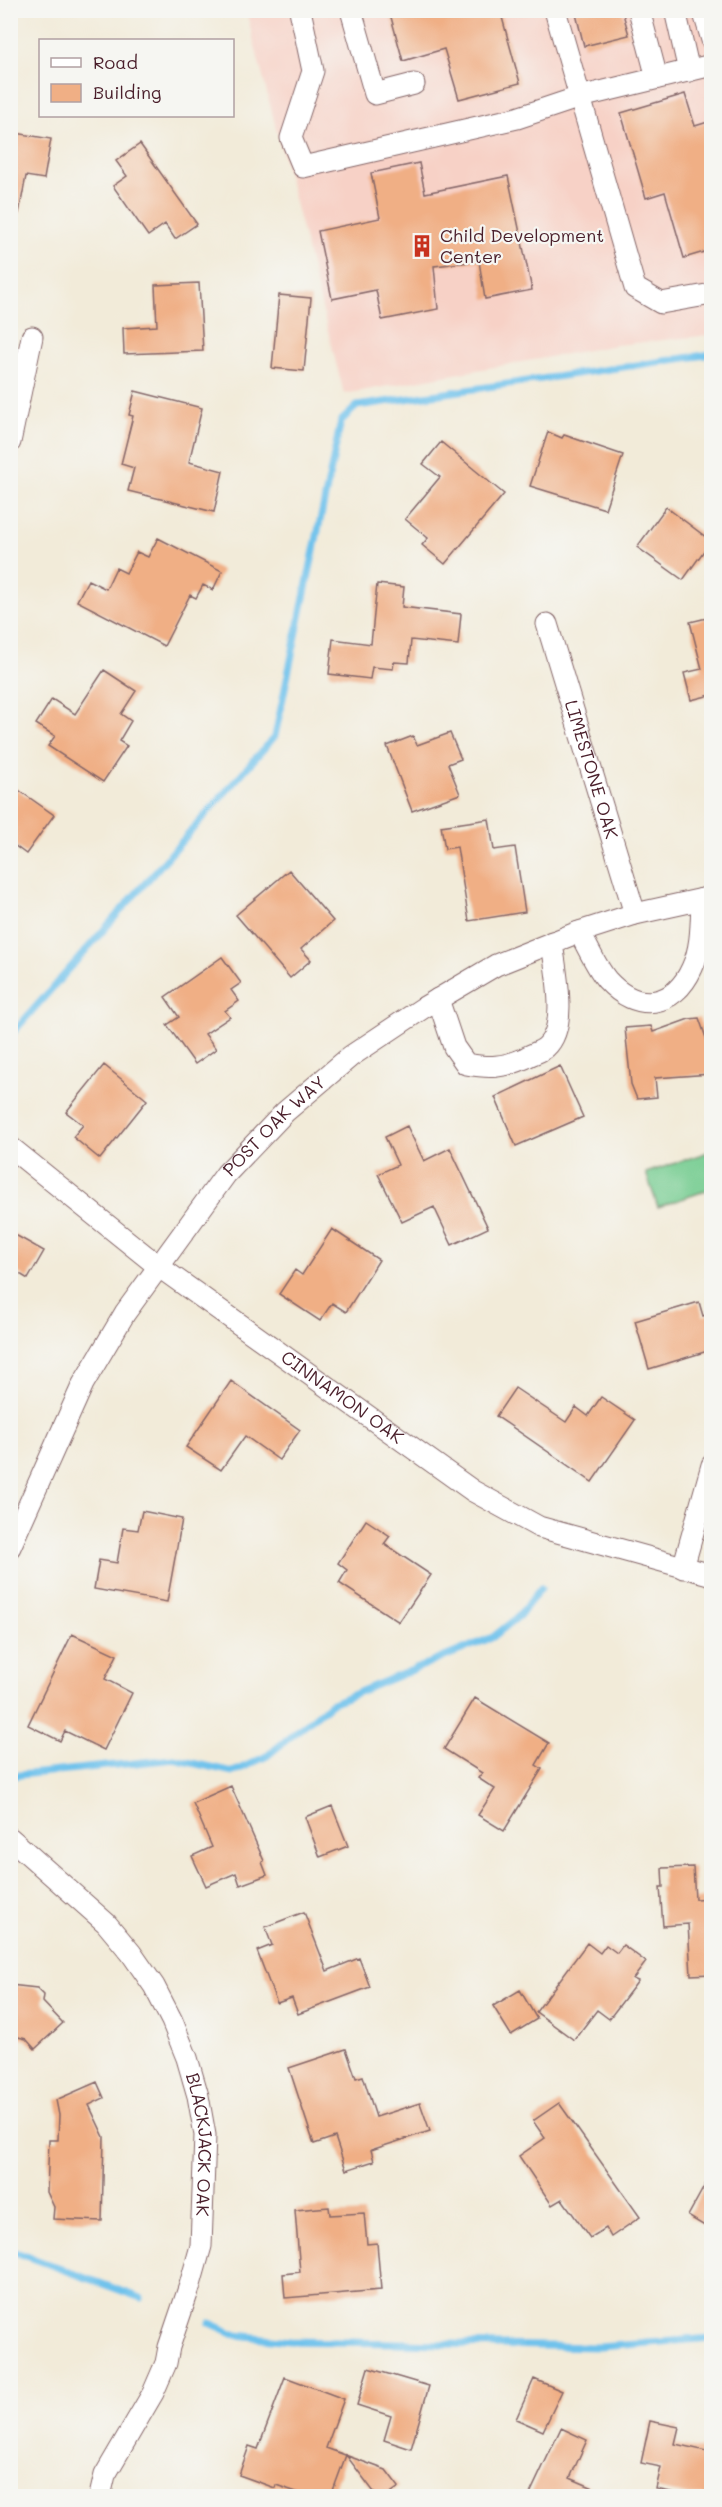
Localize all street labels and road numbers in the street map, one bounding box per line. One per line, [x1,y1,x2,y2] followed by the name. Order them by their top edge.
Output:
[560,697,624,841] street label: LIMESTONE OAK
[217,1070,330,1181] street label: POST OAK WAY
[277,1345,409,1449] street label: CINNAMON OAK
[181,2070,218,2217] street label: BLACKJACK OAK

